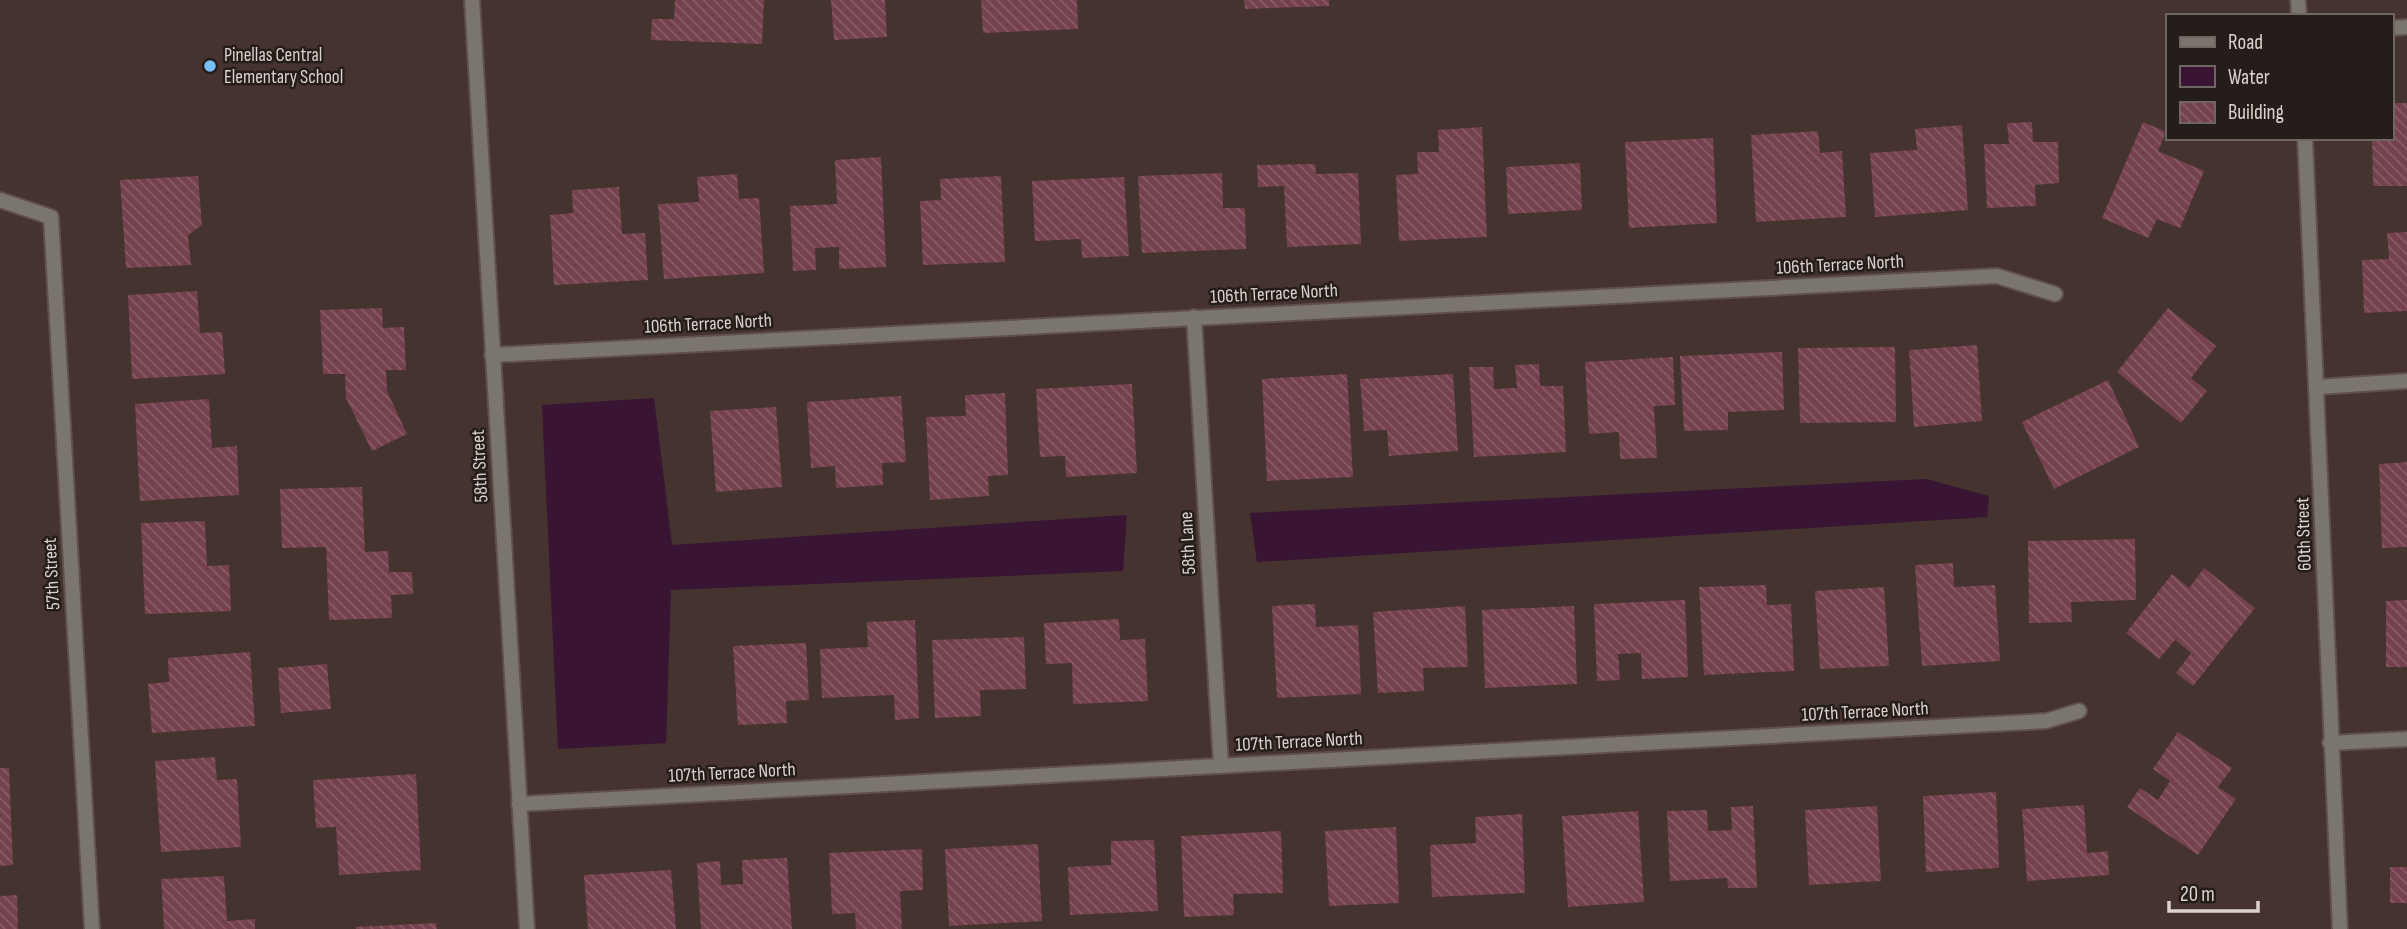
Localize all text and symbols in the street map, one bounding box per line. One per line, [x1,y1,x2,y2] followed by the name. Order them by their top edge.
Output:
[2166,14,2393,140] legend
[2228,30,2263,55] text: Road
[224,44,343,89] place label: Pinellas Central Elementary School
[202,58,218,74] marker: Pinellas Central Elementary School
[2228,65,2270,90] text: Water
[2228,100,2284,125] text: Building
[1776,250,1904,280] street label: 106th Terrace North
[1210,279,1338,309] street label: 106th Terrace North
[644,309,772,339] street label: 106th Terrace North
[467,429,493,503] street label: 58th Street
[2291,497,2317,571] street label: 60th Street
[1175,511,1201,575] street label: 58th Lane
[39,537,65,611] street label: 57th Street
[1801,697,1929,727] street label: 107th Terrace North
[1235,727,1363,757] street label: 107th Terrace North
[668,758,796,788] street label: 107th Terrace North
[2169,870,2258,914] scale bar
[2180,882,2215,907] text: 20 m

